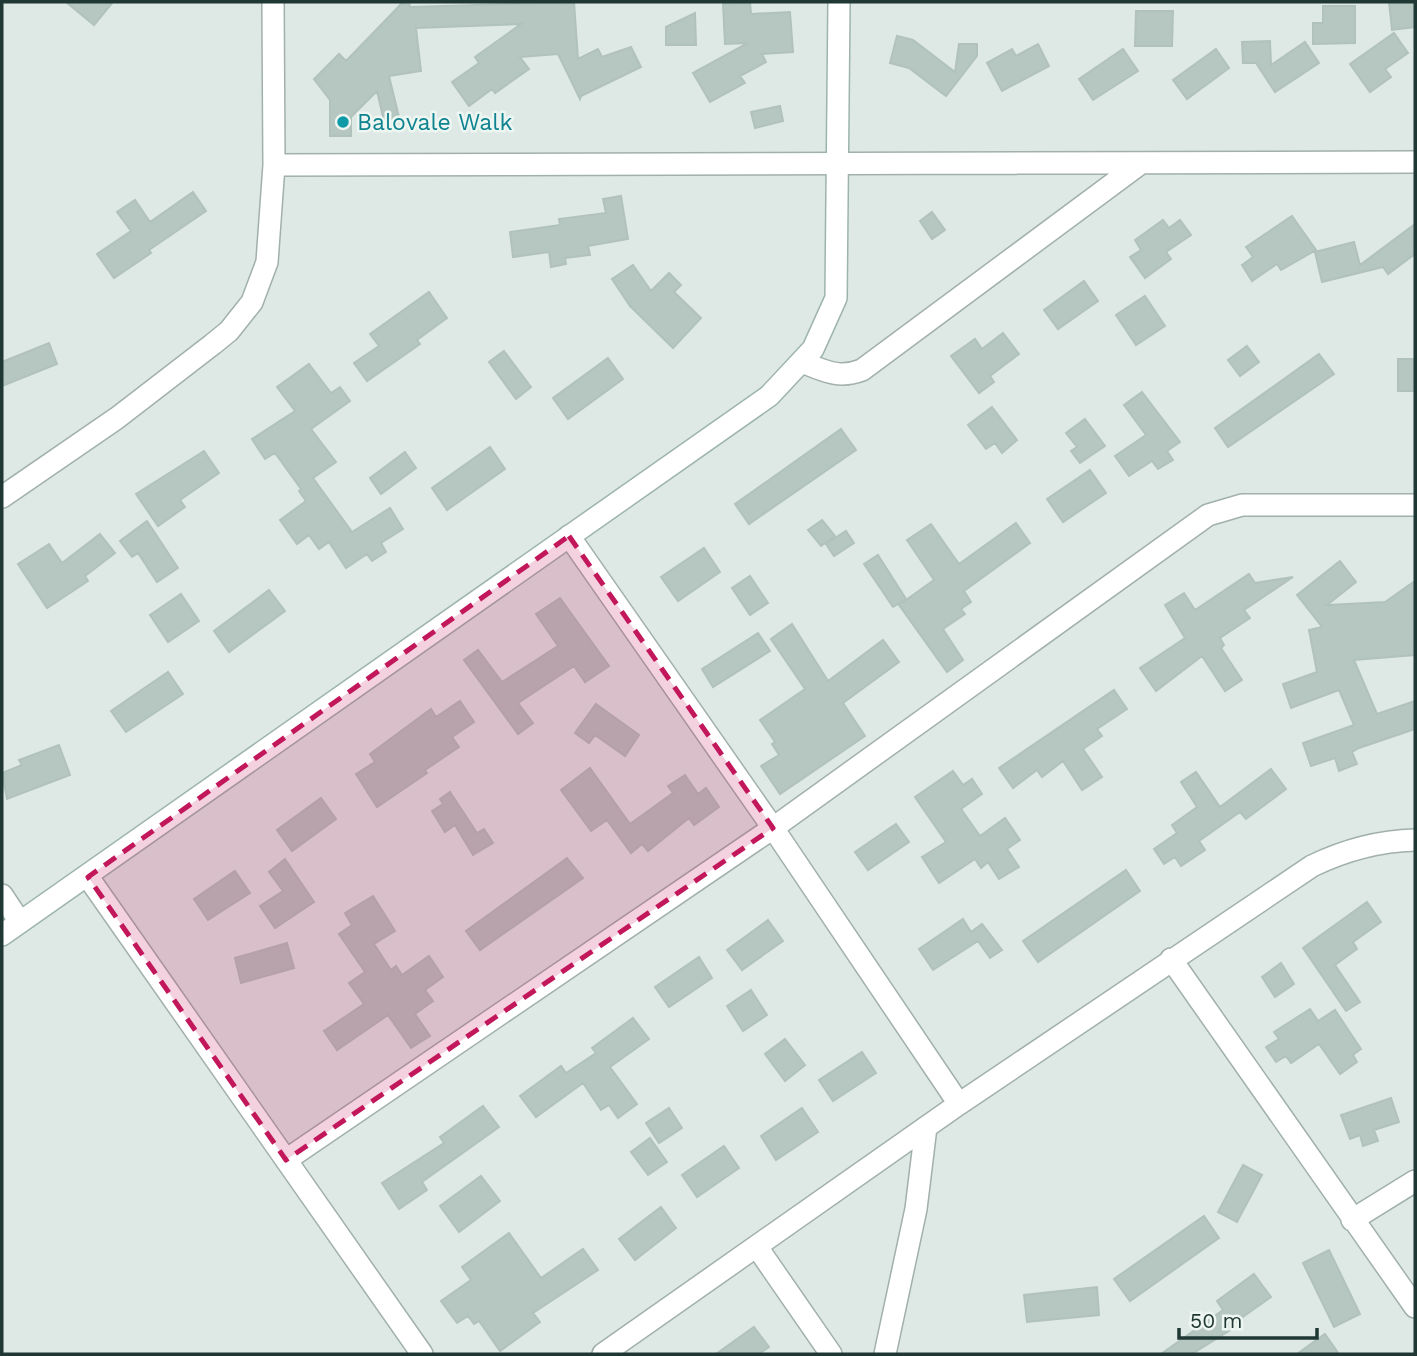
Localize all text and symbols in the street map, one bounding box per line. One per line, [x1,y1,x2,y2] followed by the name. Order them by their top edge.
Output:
[357,109,512,136] place label: Balovale Walk
[335,114,351,130] marker: Balovale Walk
[1179,1296,1317,1340] scale bar
[1190,1308,1242,1333] text: 50 m

